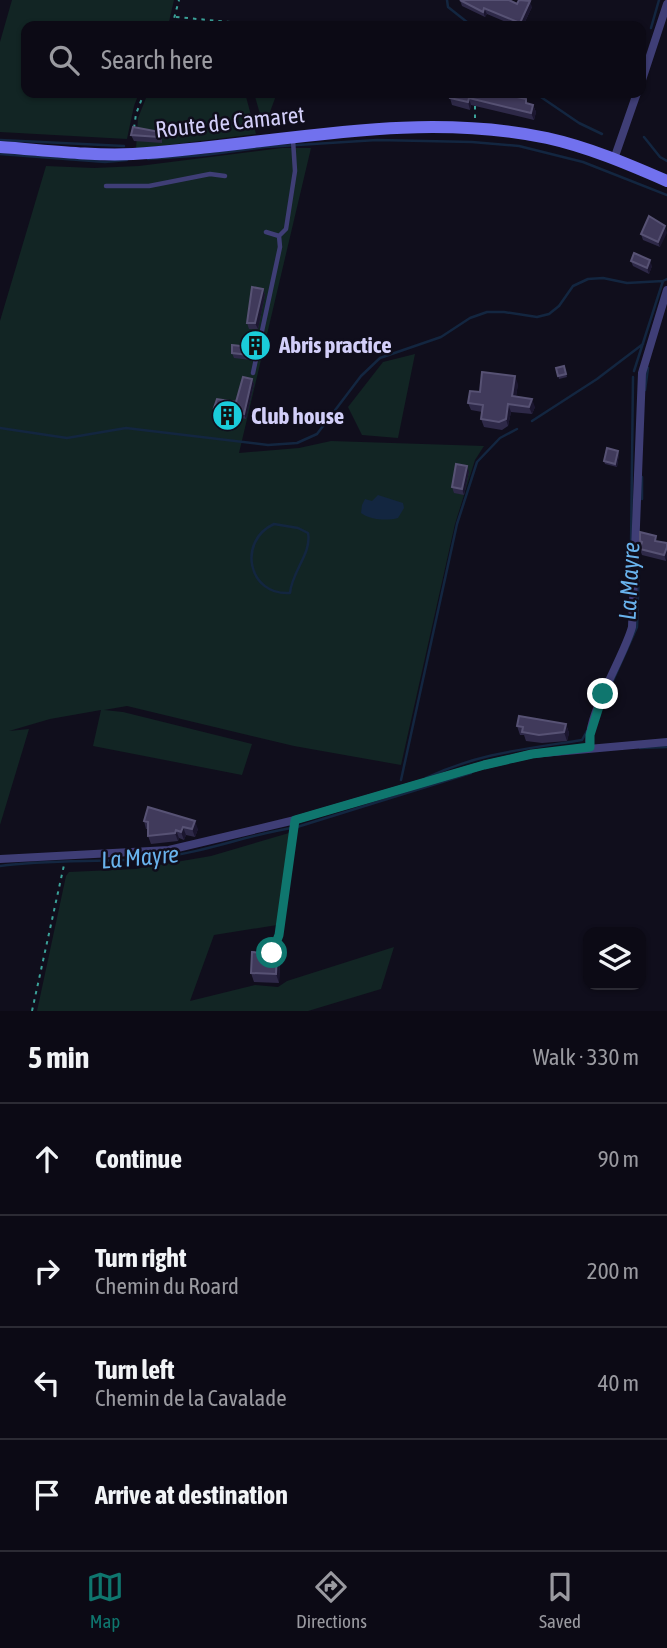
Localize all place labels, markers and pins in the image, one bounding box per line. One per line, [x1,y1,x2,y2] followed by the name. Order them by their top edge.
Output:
[239,328,273,362] building icon: Abris practice
[278,332,392,358] place label: Abris practice
[211,399,245,433] building icon: Club house
[251,403,344,429] place label: Club house

